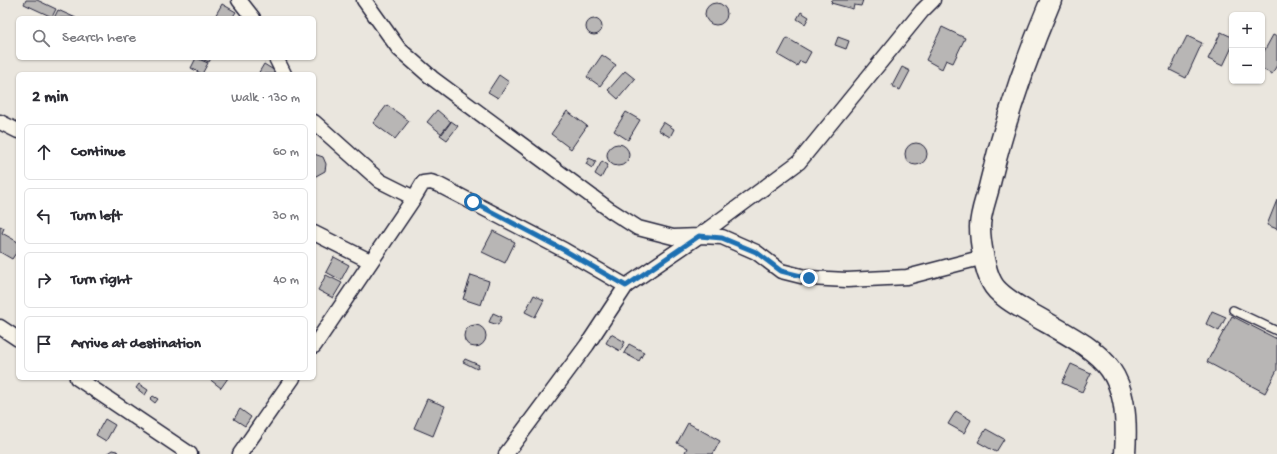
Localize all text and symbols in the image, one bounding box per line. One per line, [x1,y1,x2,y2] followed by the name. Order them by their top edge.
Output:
[1229,12,1265,84] map controls
[1229,12,1265,48] button: +
[16,16,316,60] search box
[30,27,52,49] icon: search
[62,29,136,47] text: Search here
[1229,48,1265,84] button: −
[32,88,68,108] text: 2 min
[231,91,300,106] text: Walk · 130 m
[33,141,55,163] icon: ahead
[71,143,125,161] text: Continue
[273,145,299,160] text: 60 m
[464,193,482,211] route start
[33,205,55,227] icon: left
[71,207,122,225] text: Turn left
[273,209,299,224] text: 30 m
[33,269,55,291] icon: right
[800,269,818,287] route end
[71,271,131,289] text: Turn right
[273,273,299,288] text: 40 m
[33,333,55,355] icon: arrive
[71,335,201,353] text: Arrive at destination

